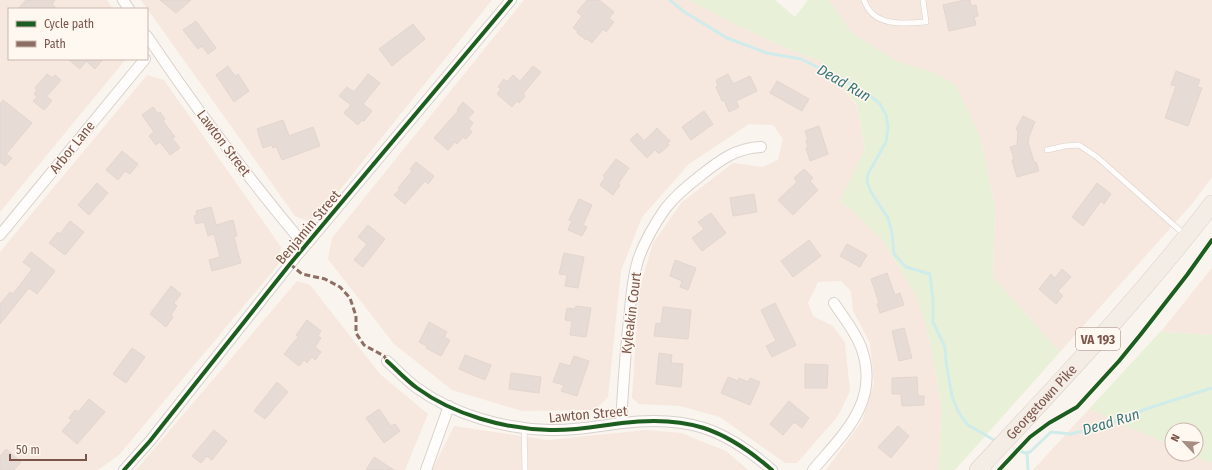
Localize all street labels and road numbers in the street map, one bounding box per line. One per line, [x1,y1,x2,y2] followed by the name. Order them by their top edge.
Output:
[193,107,254,180] street label: Lawton Street
[46,118,99,177] street label: Arbor Lane
[272,186,345,268] street label: Benjamin Street
[618,271,645,355] street label: Kyleakin Court
[1076,328,1120,350] road number: VA 193
[1003,361,1081,443] street label: Georgetown Pike
[548,403,628,426] street label: Lawton Street

